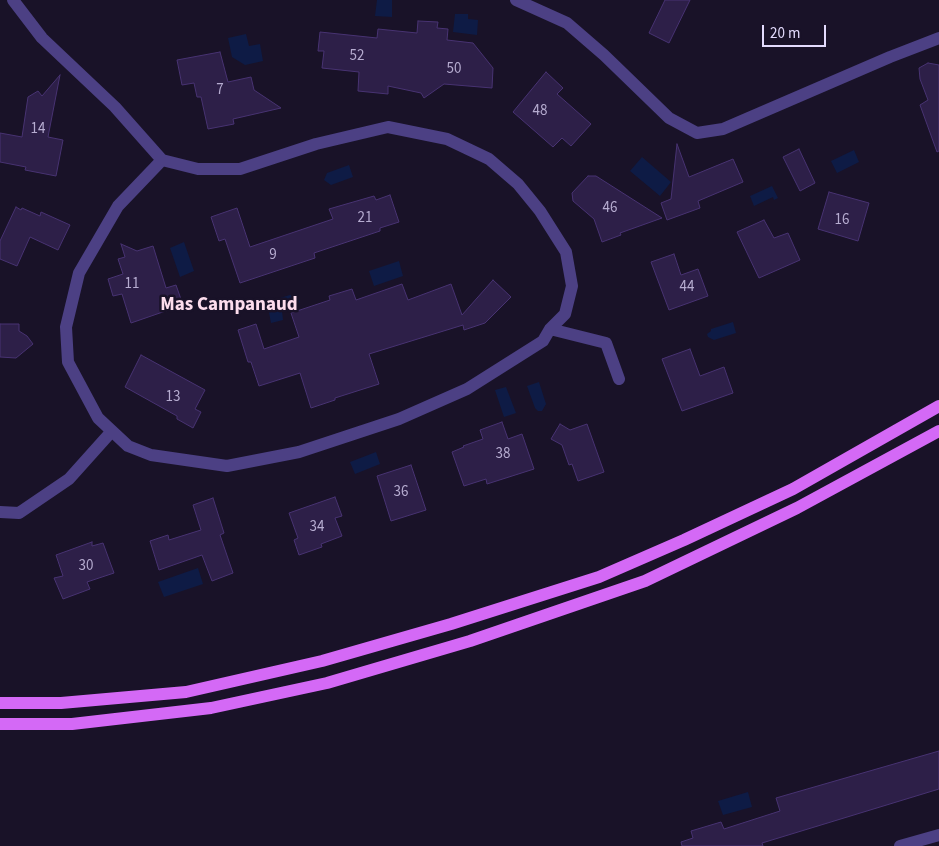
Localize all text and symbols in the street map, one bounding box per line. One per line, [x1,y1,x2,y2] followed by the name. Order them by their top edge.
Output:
[764,15,828,47] scale bar
[770,23,800,44] text: 20 m
[350,48,364,66] house number: 52
[447,61,461,79] house number: 50
[216,82,224,100] house number: 7
[533,103,547,121] house number: 48
[31,121,45,139] house number: 14
[603,200,617,218] house number: 46
[358,210,372,228] house number: 21
[835,212,849,230] house number: 16
[269,247,277,265] house number: 9
[125,276,139,294] house number: 11
[680,279,694,297] house number: 44
[160,295,298,317] district label: Mas Campanaud
[166,389,180,407] house number: 13
[496,446,510,464] house number: 38
[394,484,408,502] house number: 36
[310,519,324,537] house number: 34
[79,558,93,576] house number: 30

